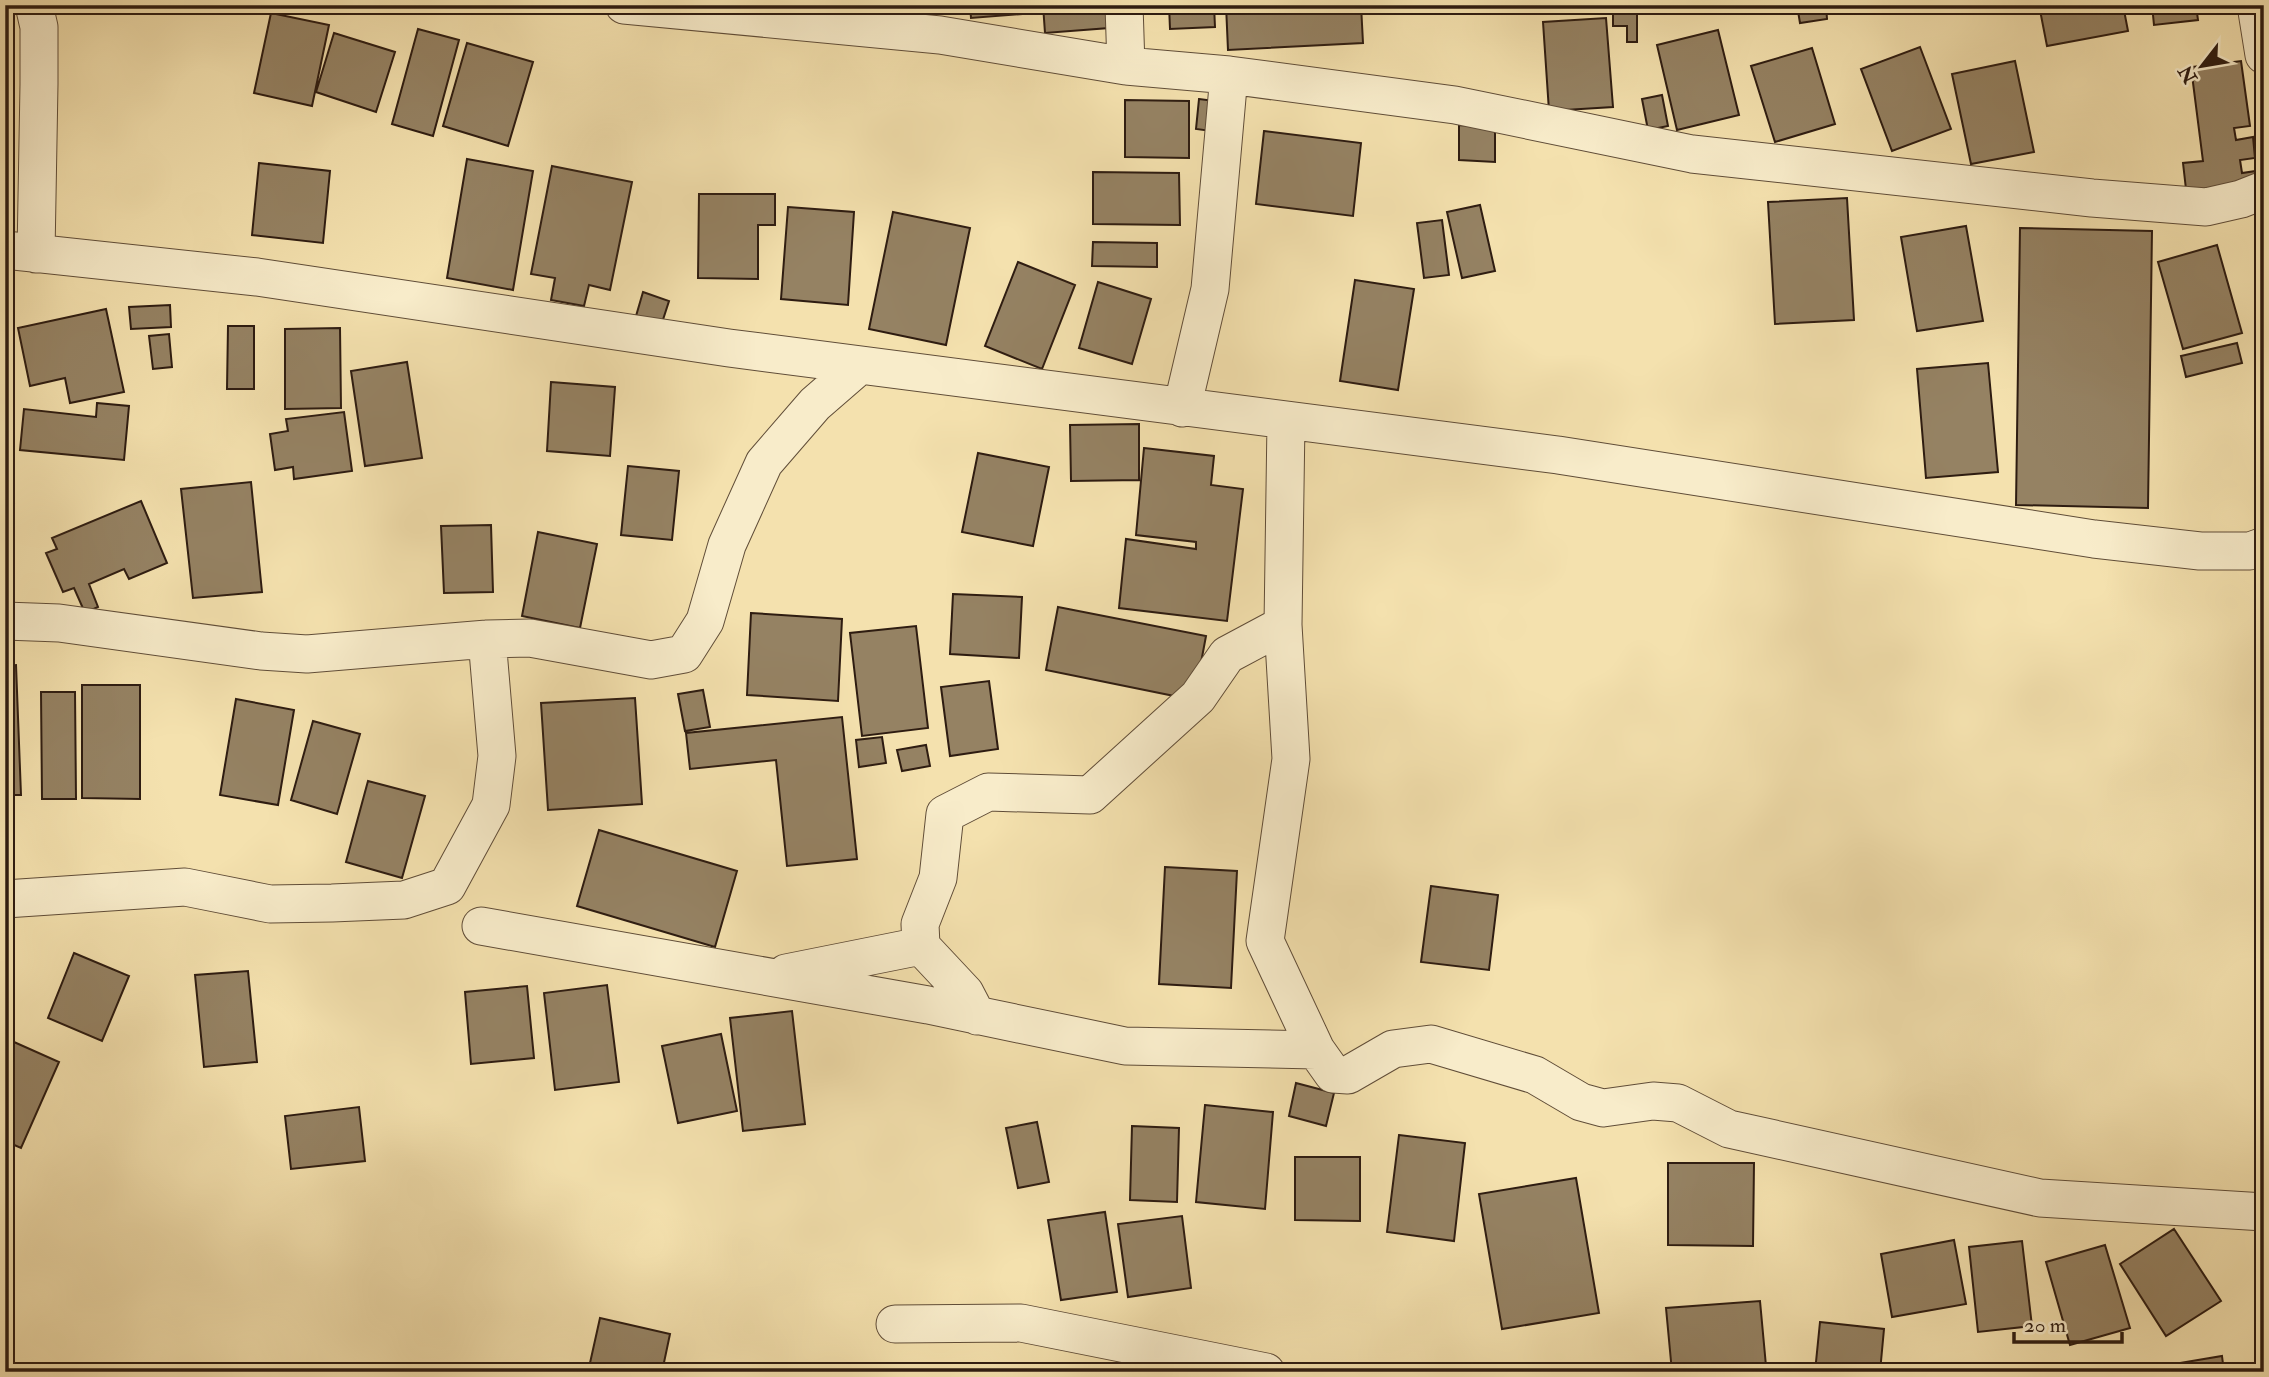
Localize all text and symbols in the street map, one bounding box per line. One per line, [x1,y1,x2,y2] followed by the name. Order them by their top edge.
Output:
[2168,32,2238,102] north arrow
[2173,60,2203,89] text: N
[2014,1300,2122,1344] scale bar
[2024,1312,2066,1339] text: 20 m

